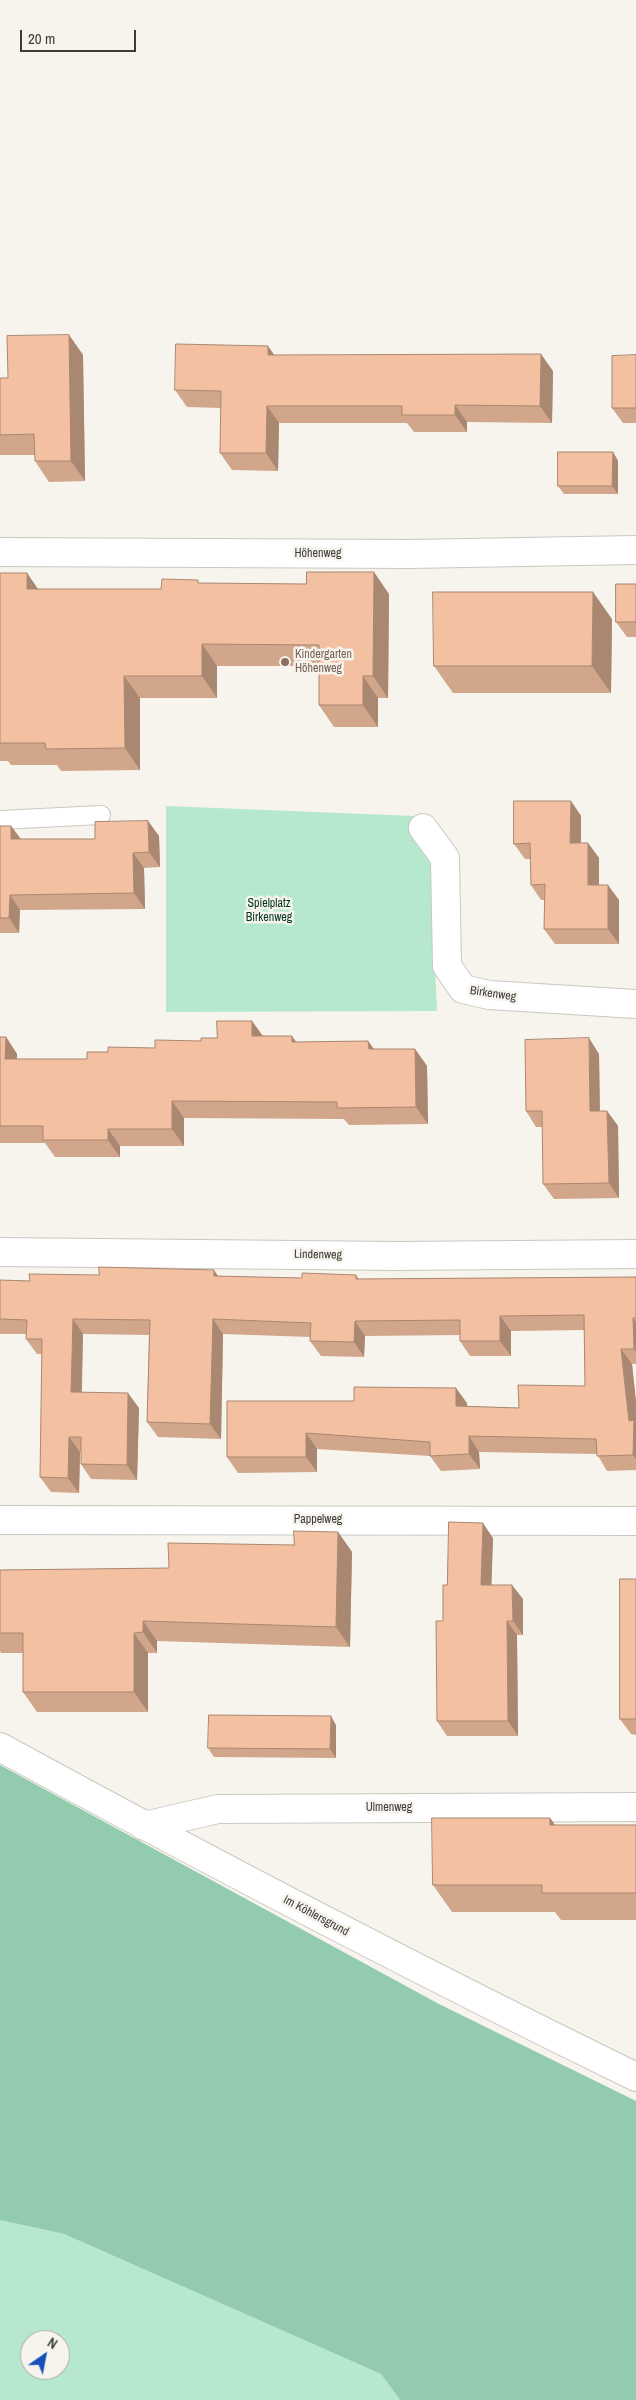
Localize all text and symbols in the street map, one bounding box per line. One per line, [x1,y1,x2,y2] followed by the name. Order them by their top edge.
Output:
[22,20,139,52] scale bar
[28,28,55,49] text: 20 m
[294,547,342,561] street label: Höhenweg
[295,648,352,676] place label: Kindergarten Höhenweg
[279,656,291,668] marker: Kindergarten Höhenweg
[246,897,292,925] park label: Spielplatz Birkenweg
[469,984,517,1004] street label: Birkenweg
[294,1247,342,1263] street label: Lindenweg
[294,1513,342,1527] street label: Pappelweg
[366,1801,412,1815] street label: Ulmenweg
[281,1893,351,1939] street label: Im Köhlersgrund
[20,2330,70,2380] north arrow
[44,2333,61,2353] text: N

